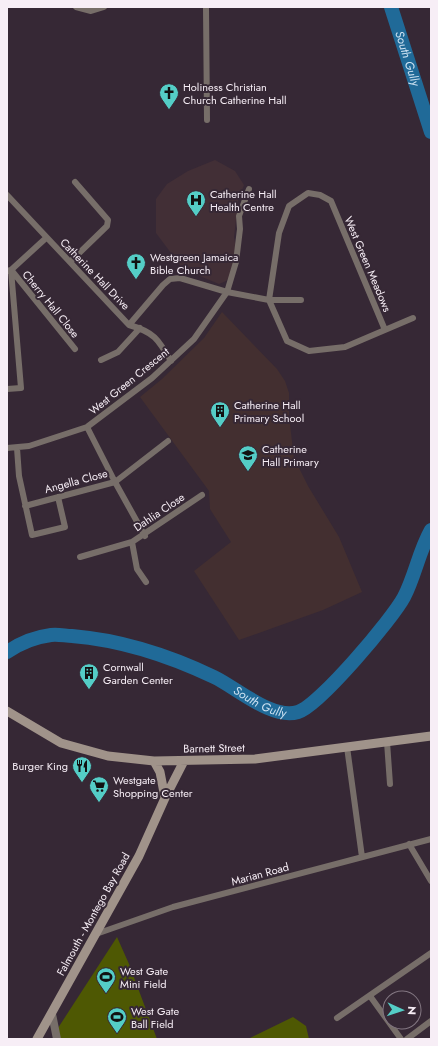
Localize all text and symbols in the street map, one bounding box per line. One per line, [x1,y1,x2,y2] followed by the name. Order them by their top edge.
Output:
[390,29,425,89] water label: South Gully
[183,79,287,108] place label: Holiness Christian Church Catherine Hall
[158,82,180,110] church icon: Holiness Christian Church Catherine Hall
[210,186,277,215] place label: Catherine Hall Health Centre
[185,189,207,217] hospital icon: Catherine Hall Health Centre
[341,214,396,315] street label: West Green Meadows
[57,235,134,314] street label: Catherine Hall Drive
[150,249,238,278] place label: Westgreen Jamaica Bible Church
[125,252,147,280] church icon: Westgreen Jamaica Bible Church
[19,267,83,341] street label: Cherry Hall Close
[85,343,173,418] street label: West Green Crescent
[234,397,304,426] place label: Catherine Hall Primary School
[209,400,231,428] building icon: Catherine Hall Primary School
[262,441,319,470] place label: Catherine Hall Primary
[237,444,259,472] school or university icon: Catherine Hall Primary
[43,465,110,497] street label: Angella Close
[130,489,188,535] street label: Dahlia Close
[103,659,173,688] place label: Cornwall Garden Center
[78,662,100,690] building icon: Cornwall Garden Center
[230,682,288,722] water label: South Gully
[183,739,245,757] street label: Barnett Street
[71,755,93,783] restaurant icon: Burger King
[12,758,68,774] place label: Burger King
[113,772,193,801] place label: Westgate Shopping Center
[88,775,110,803] supermarket icon: Westgate Shopping Center
[52,850,134,978] street label: Falmouth - Montego Bay Road
[229,859,291,889] street label: Marian Road
[120,963,169,992] place label: West Gate Mini Field
[95,966,117,994] sports icon: West Gate Mini Field
[382,990,422,1030] north arrow
[131,1003,180,1032] place label: West Gate Ball Field
[106,1006,128,1034] sports icon: West Gate Ball Field
[404,1006,420,1015] text: N

